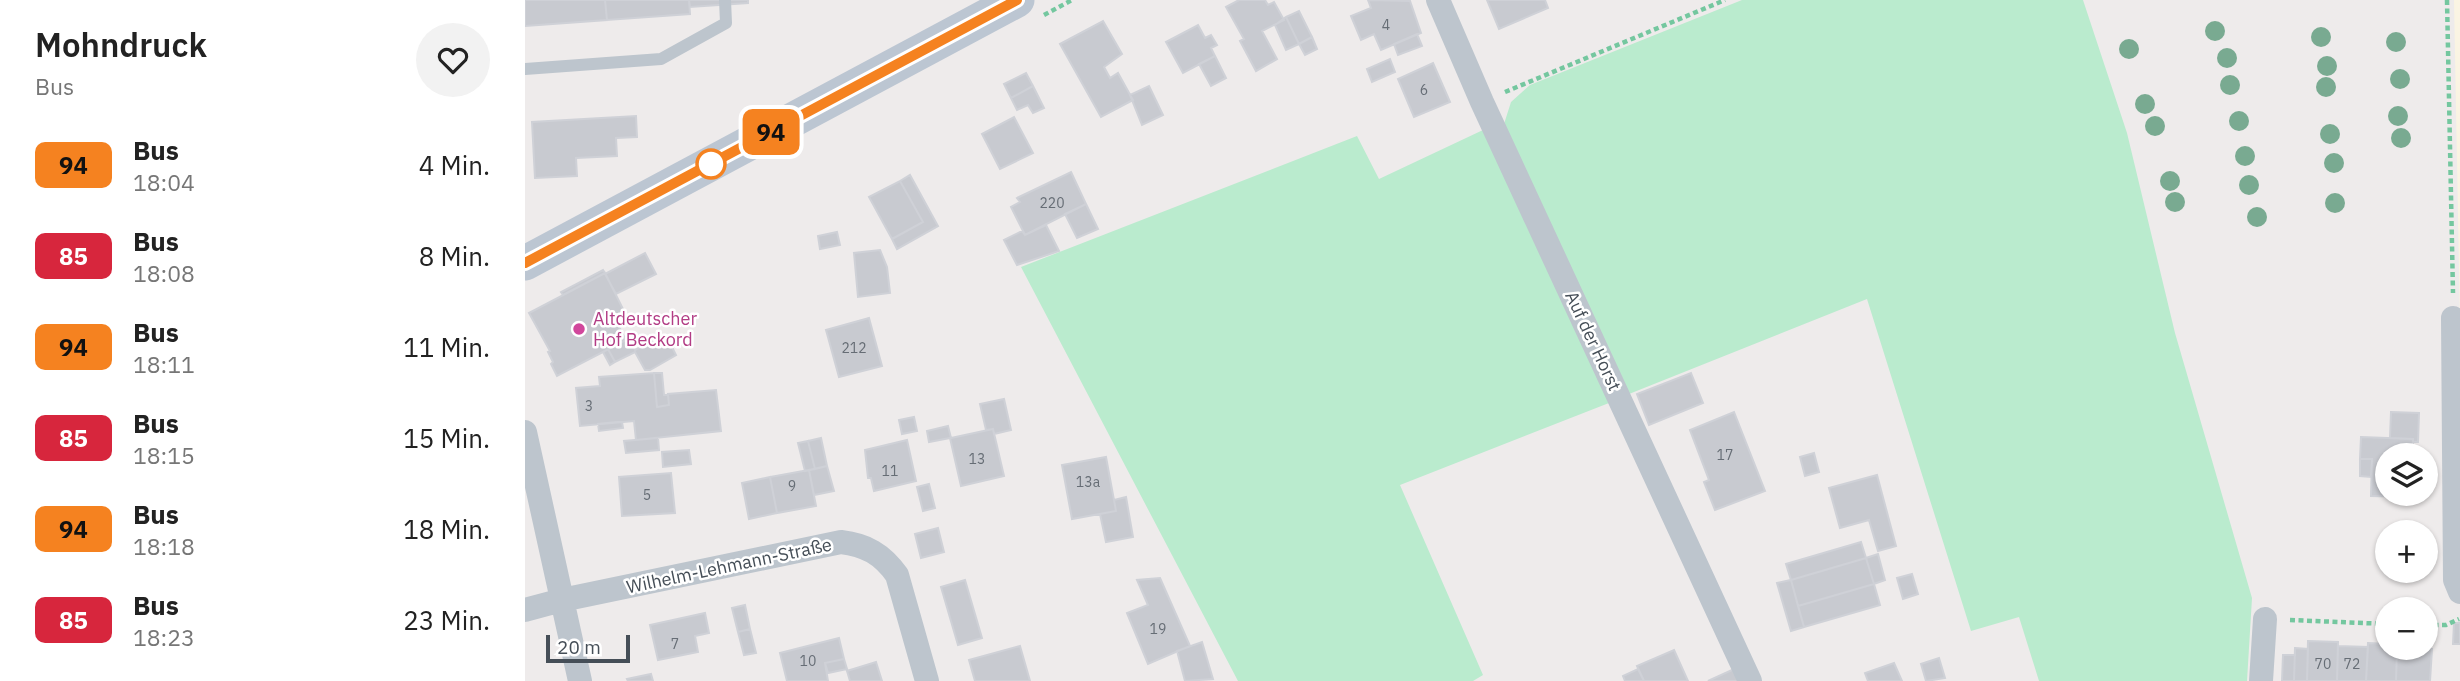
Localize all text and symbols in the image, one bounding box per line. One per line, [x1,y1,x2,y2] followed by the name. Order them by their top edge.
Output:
[1382,16,1390,34] house number: 4
[35,23,207,66] text: Mohndruck
[416,23,490,97] button: heart
[35,71,74,101] text: Bus
[1420,81,1428,99] house number: 6
[740,109,803,155] line badge: 94
[757,116,785,148] text: 94
[133,133,179,167] text: Bus
[419,148,490,182] text: 4 Min.
[59,149,88,181] text: 94
[696,149,726,179] unlabelled marker
[133,167,195,197] text: 18:04
[1039,194,1065,212] house number: 220
[133,224,179,258] text: Bus
[419,239,490,273] text: 8 Min.
[59,240,88,272] text: 85
[133,258,195,288] text: 18:08
[1560,287,1627,394] street label: Auf der Horst
[593,307,697,351] place label: Altdeutscher Hof Beckord
[133,315,179,349] text: Bus
[571,321,587,337] marker: Altdeutscher Hof Beckord
[403,330,490,364] text: 11 Min.
[59,331,88,363] text: 94
[841,339,867,357] house number: 212
[133,349,195,379] text: 18:11
[585,397,593,415] house number: 3
[133,406,179,440] text: Bus
[403,421,490,455] text: 15 Min.
[59,422,88,454] text: 85
[133,440,195,470] text: 18:15
[2375,443,2438,660] map controls
[2375,443,2438,506] button: layers
[1717,446,1733,464] house number: 17
[969,450,985,468] house number: 13
[882,462,898,480] house number: 11
[1076,473,1101,491] house number: 13a
[788,477,796,495] house number: 9
[643,486,651,504] house number: 5
[133,497,179,531] text: Bus
[403,512,490,546] text: 18 Min.
[59,513,88,545] text: 94
[2375,520,2438,583] button: +
[133,531,195,561] text: 18:18
[624,532,834,599] street label: Wilhelm-Lehmann-Straße
[133,588,179,622] text: Bus
[2375,597,2438,660] button: −
[403,603,490,637] text: 23 Min.
[59,604,88,636] text: 85
[1150,620,1166,638] house number: 19
[133,622,195,652] text: 18:23
[546,632,630,664] scale bar
[557,635,601,659] text: 20 m
[671,635,679,653] house number: 7
[800,652,816,670] house number: 10
[2315,655,2331,673] house number: 70
[2344,655,2360,673] house number: 72

